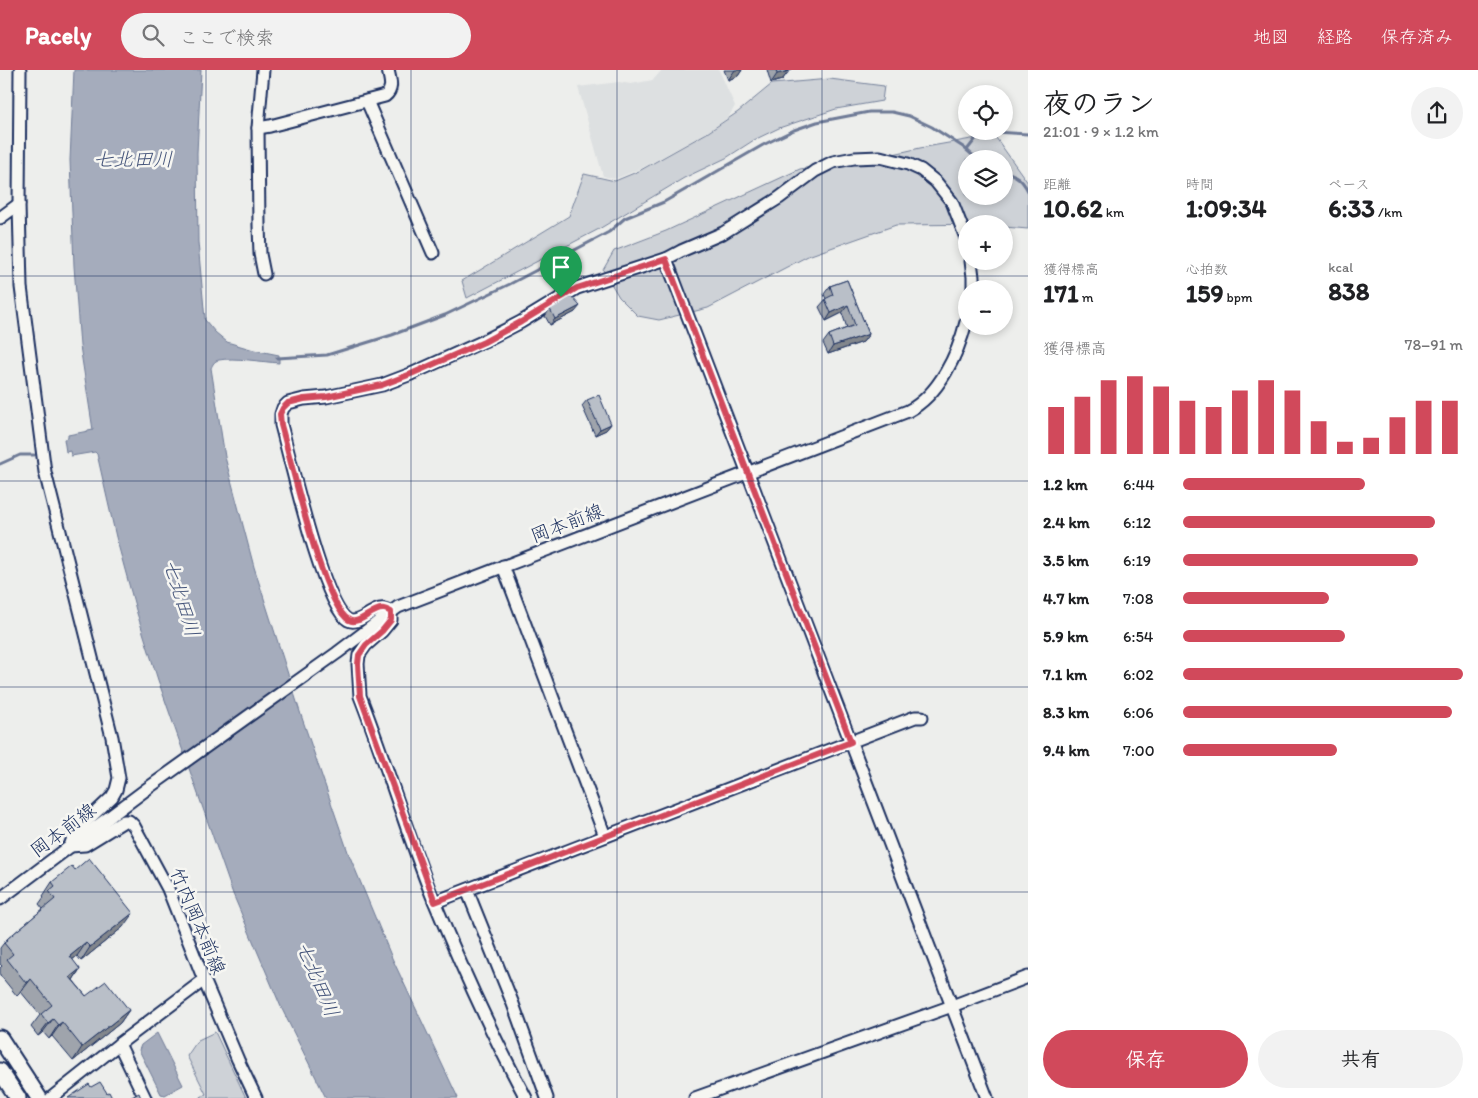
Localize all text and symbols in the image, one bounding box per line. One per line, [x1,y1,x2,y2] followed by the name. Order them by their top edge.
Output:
[121,13,471,58] search box
[25,21,91,50] text: Pacely
[139,21,167,49] icon: search
[179,26,274,49] text: ここで検索
[1253,26,1289,48] text: 地図
[1317,26,1353,48] text: 経路
[1381,26,1453,48] text: 保存済み
[958,85,1013,335] map controls
[958,85,1013,140] button: locate
[1043,86,1155,120] text: 夜のラン
[1411,87,1463,139] button: share
[1043,122,1159,141] text: 21:01 · 9 × 1.2 km
[93,147,173,171] water label: 七北田川
[958,150,1013,205] button: layers
[1043,176,1071,193] text: 距離
[1186,176,1214,193] text: 時間
[1328,176,1370,193] text: ペース
[1043,193,1103,223] text: 10.62
[1186,193,1267,223] text: 1:09:34
[1328,193,1375,223] text: 6:33
[1103,204,1124,221] text: km
[1375,204,1403,221] text: /km
[958,215,1013,270] button: +
[540,246,582,297] pin
[547,253,575,281] icon: arrive
[1328,259,1353,276] text: kcal
[1043,261,1099,278] text: 獲得標高
[1186,261,1228,278] text: 心拍数
[1328,276,1369,306] text: 838
[1043,278,1079,308] text: 171
[1186,278,1223,308] text: 159
[958,280,1013,335] button: −
[1079,289,1094,306] text: m
[1223,289,1253,306] text: bpm
[1405,335,1463,354] text: 78–91 m
[1043,339,1107,358] text: 獲得標高
[1043,475,1088,494] text: 1.2 km
[1123,475,1155,494] text: 6:44
[527,499,607,547] street label: 岡本前線
[1043,513,1090,532] text: 2.4 km
[1123,513,1151,532] text: 6:12
[1043,551,1089,570] text: 3.5 km
[1123,551,1151,570] text: 6:19
[159,556,205,640] water label: 七北田川
[1043,589,1089,608] text: 4.7 km
[1123,589,1153,608] text: 7:08
[1043,627,1088,646] text: 5.9 km
[1123,627,1153,646] text: 6:54
[1043,665,1087,684] text: 7.1 km
[1123,665,1154,684] text: 6:02
[1043,703,1089,722] text: 8.3 km
[1123,703,1154,722] text: 6:06
[1043,741,1090,760] text: 9.4 km
[1123,741,1155,760] text: 7:00
[26,798,100,862] street label: 岡本前線
[165,864,231,978] street label: 竹内岡本前線
[291,937,345,1021] water label: 七北田川
[1043,1030,1248,1088] button: 保存
[1258,1030,1463,1088] button: 共有

